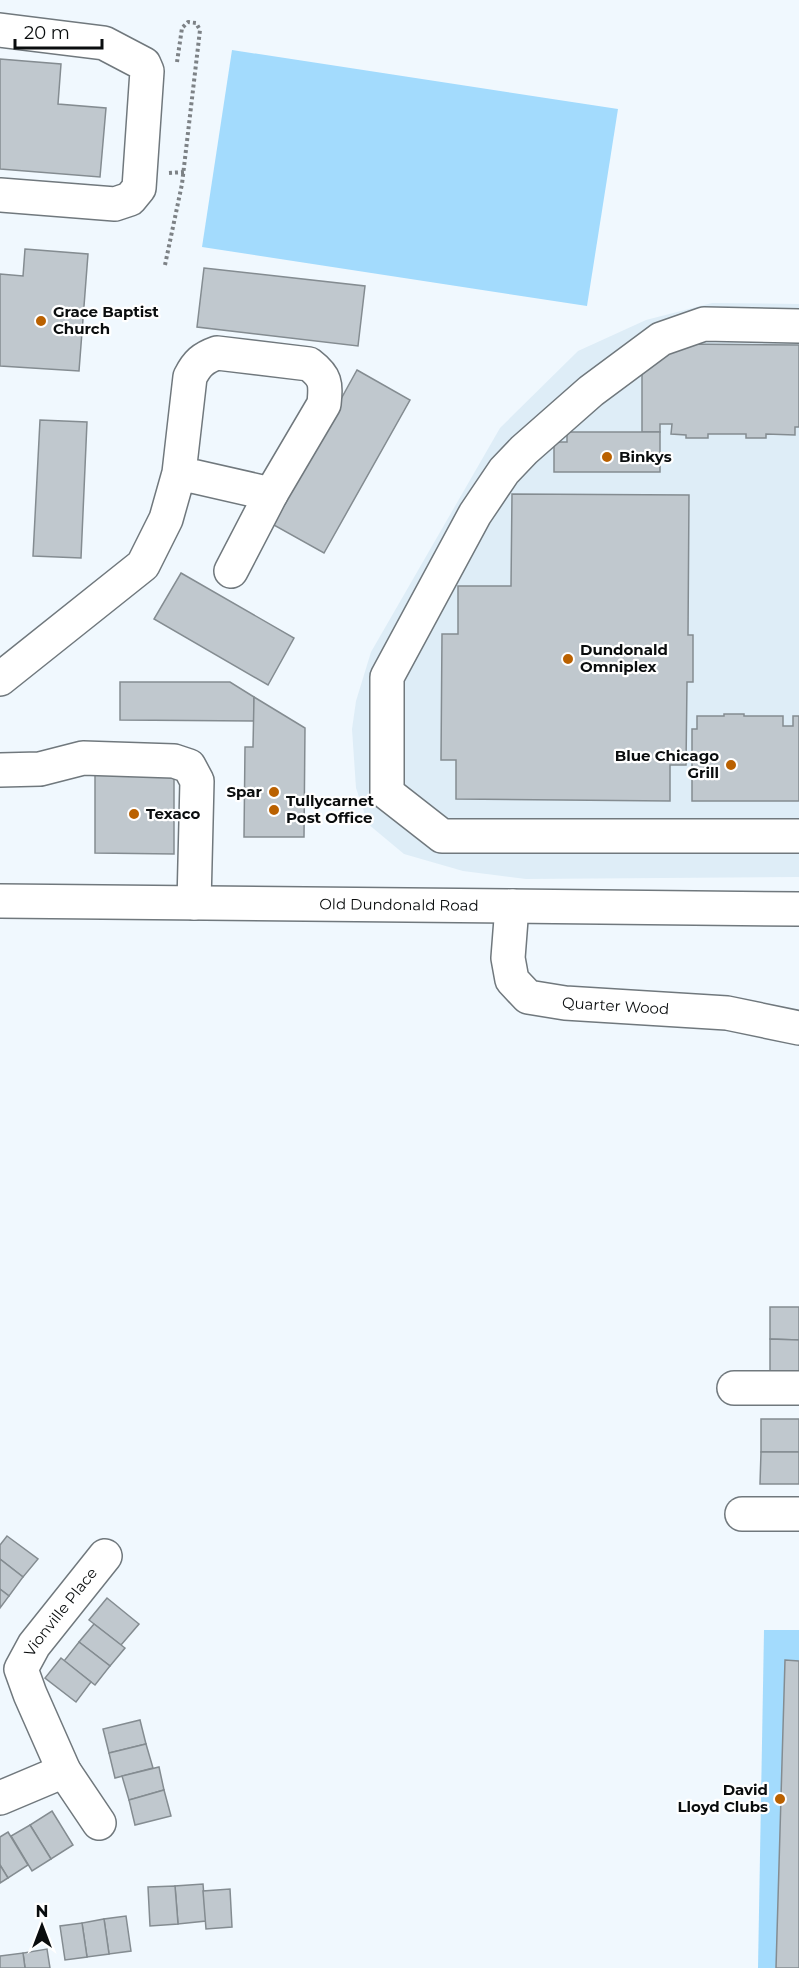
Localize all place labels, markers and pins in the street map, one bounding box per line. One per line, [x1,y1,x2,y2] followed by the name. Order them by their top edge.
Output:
[53,302,159,338] place label: Grace Baptist Church
[34,314,48,328] marker: Grace Baptist Church
[619,447,672,466] place label: Binkys
[600,450,614,464] marker: Binkys
[580,640,668,676] place label: Dundonald Omniplex
[561,652,575,666] marker: Dundonald Omniplex
[615,746,719,782] place label: Blue Chicago Grill
[724,758,738,772] marker: Blue Chicago Grill
[226,782,263,801] place label: Spar
[267,785,281,799] marker: Spar
[286,791,375,827] place label: Tullycarnet Post Office
[267,803,281,817] marker: Tullycarnet Post Office
[146,804,201,823] place label: Texaco
[127,807,141,821] marker: Texaco
[677,1780,768,1816] place label: David Lloyd Clubs
[773,1792,787,1806] marker: David Lloyd Clubs

